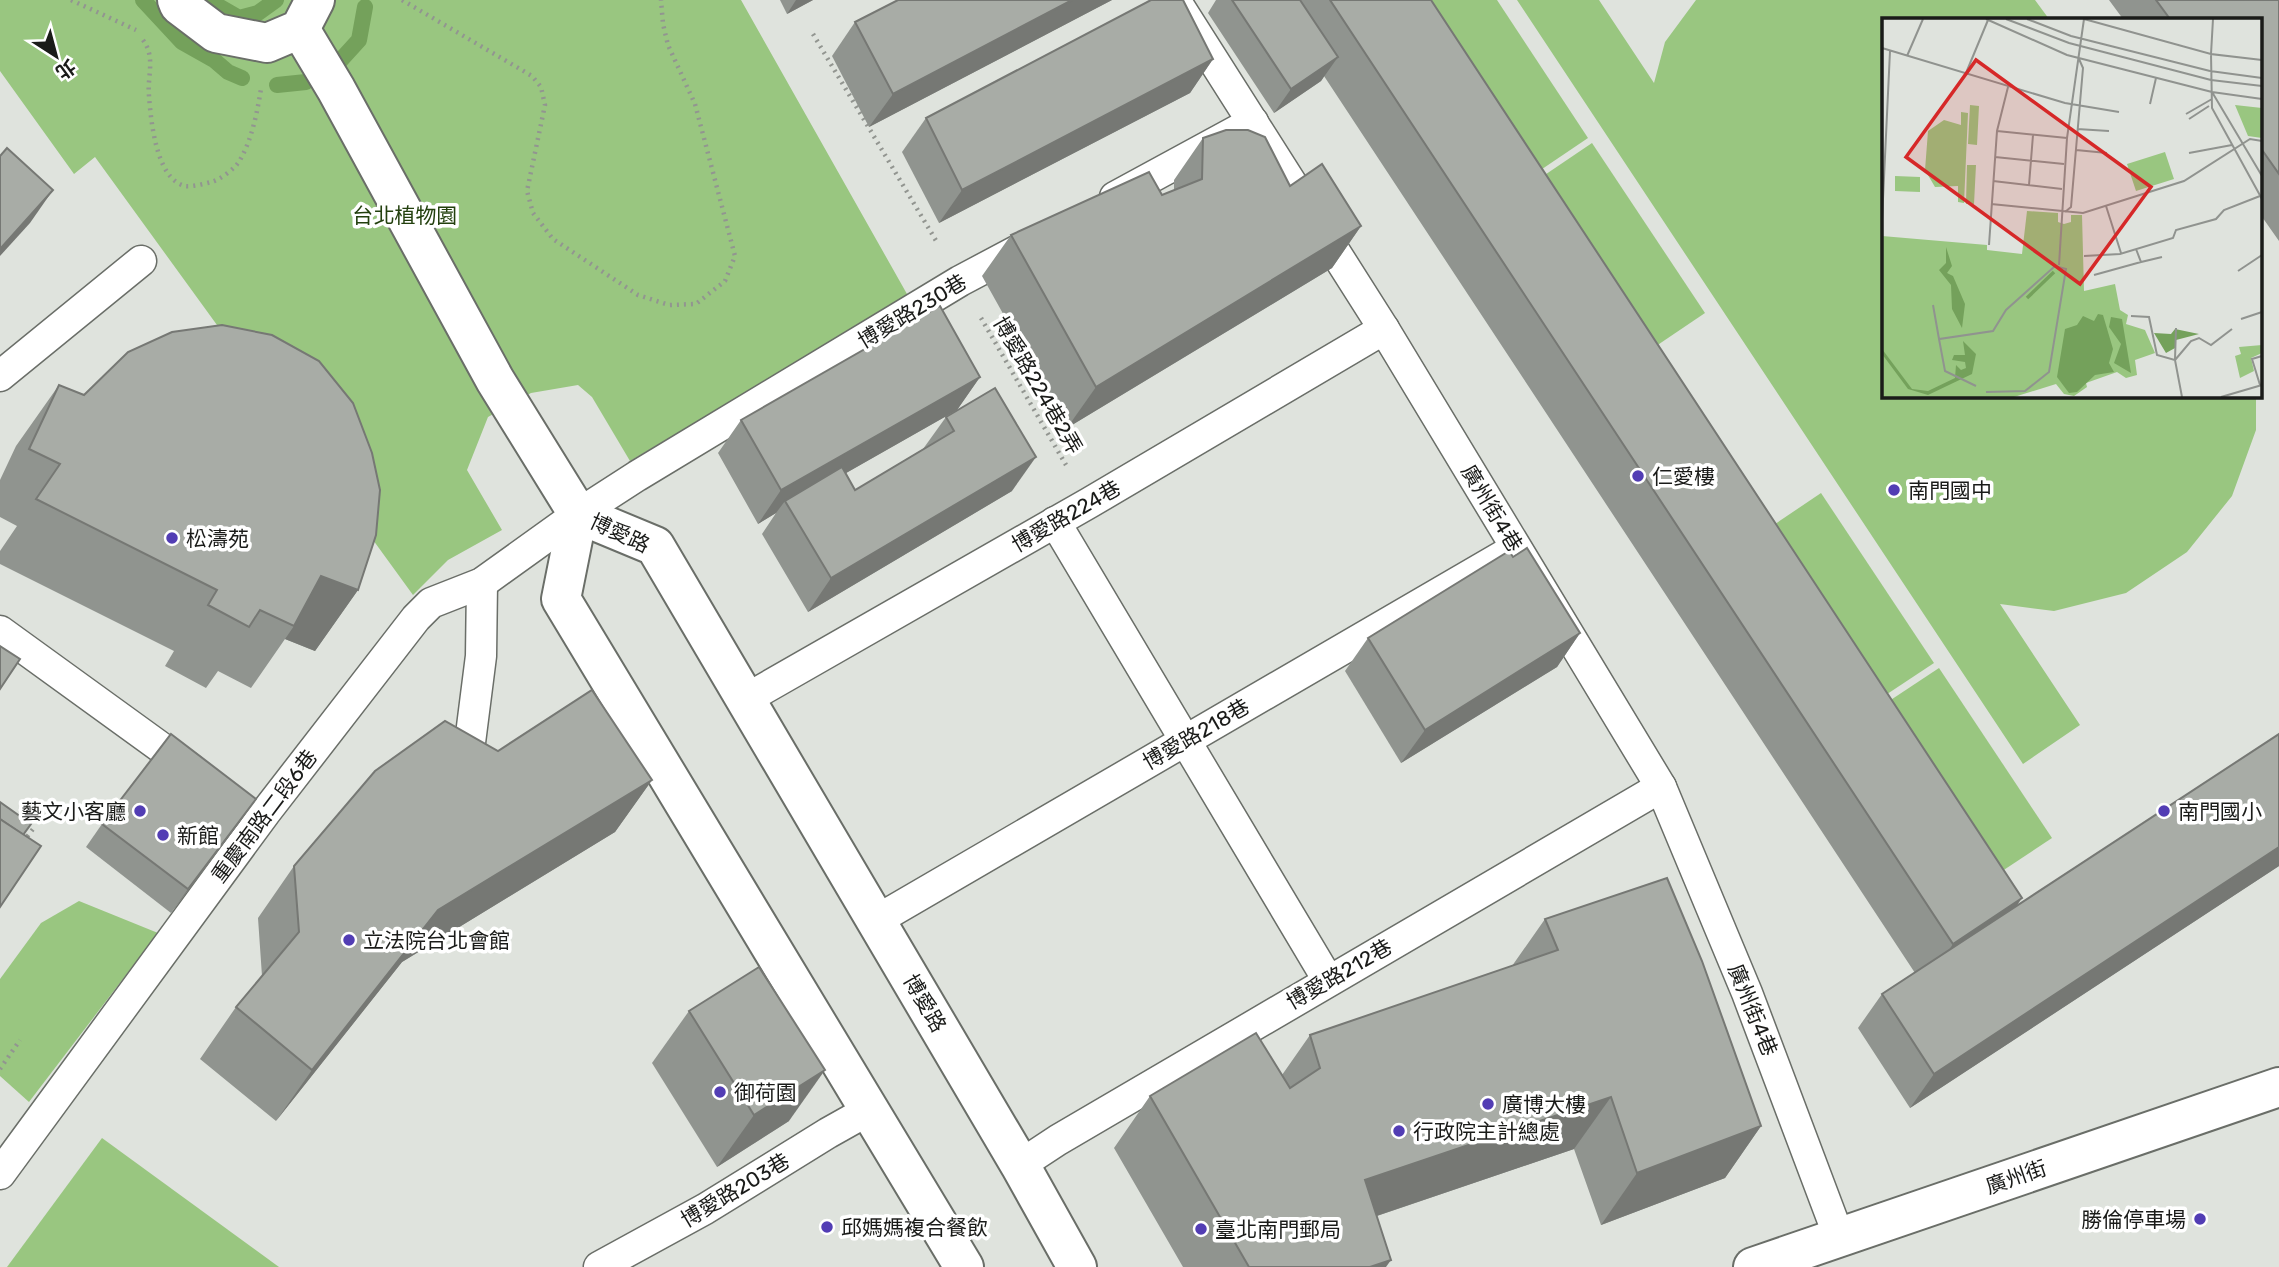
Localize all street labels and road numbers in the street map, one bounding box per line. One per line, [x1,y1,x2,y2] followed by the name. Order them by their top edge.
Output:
[853,269,971,353] street label: 博愛路230巷
[988,312,1088,458] street label: 博愛路224巷2弄
[1456,460,1528,556] street label: 廣州街4巷
[1007,475,1125,557] street label: 博愛路224巷
[586,508,654,558] street label: 博愛路
[1138,694,1254,774] street label: 博愛路218巷
[206,745,322,887] street label: 重慶南路二段6巷
[1282,934,1396,1014] street label: 博愛路212巷
[1723,960,1783,1060] street label: 廣州街4巷
[898,969,952,1037] street label: 博愛路
[676,1148,794,1232] street label: 博愛路203巷
[1982,1155,2050,1199] street label: 廣州街

